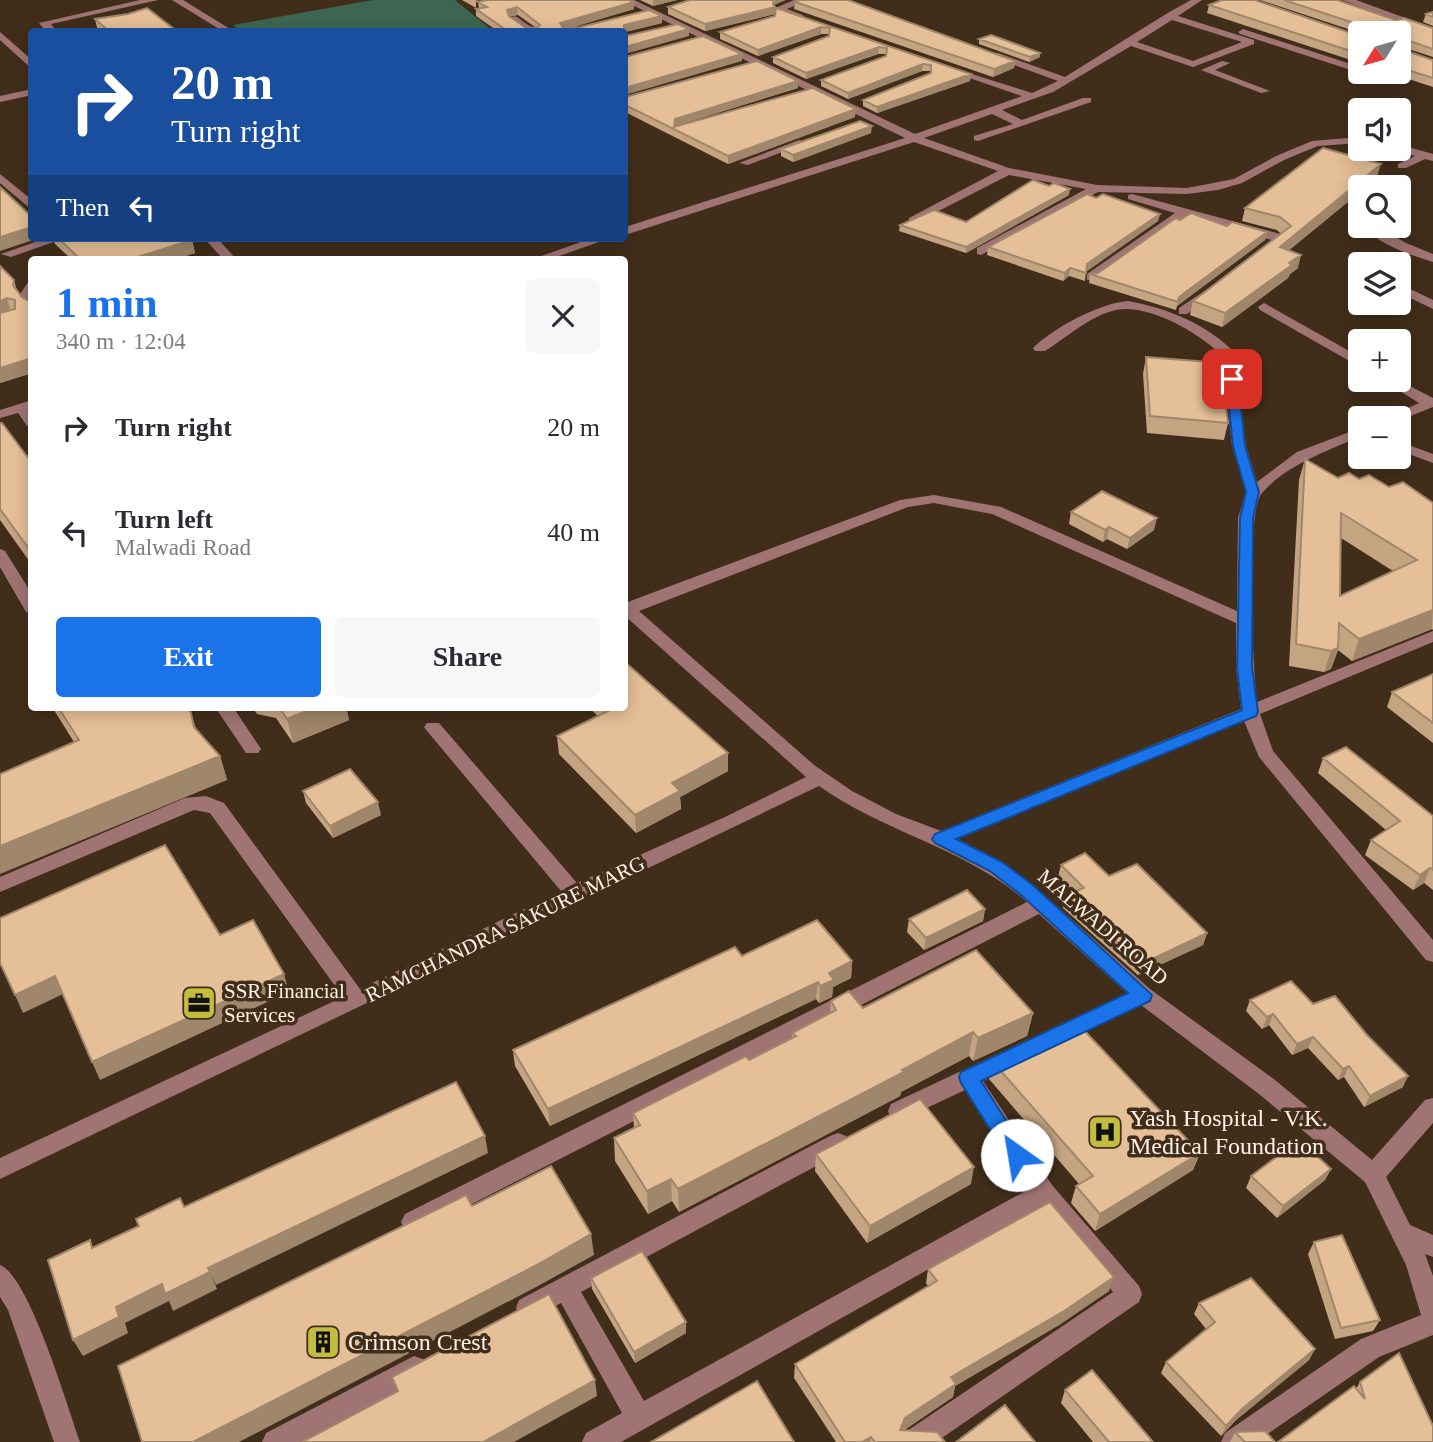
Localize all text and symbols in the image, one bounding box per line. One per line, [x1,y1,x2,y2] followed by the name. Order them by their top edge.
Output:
[1348,21,1410,84] north arrow
[1348,21,1411,469] map controls
[171,55,273,110] text: 20 m
[56,56,147,147] icon: right
[1348,98,1411,161] button: sound
[171,113,301,149] text: Turn right
[1348,175,1411,238] button: search
[123,189,161,227] icon: left
[56,193,109,222] text: Then
[1348,252,1411,315] button: layers
[526,279,600,353] button: close
[56,280,158,326] text: 1 min
[56,329,186,354] text: 340 m · 12:04
[1348,329,1411,392] button: +
[1202,349,1262,409] pin
[1213,360,1251,398] icon: arrive
[1348,406,1411,469] button: −
[56,409,94,447] icon: right
[115,413,232,442] text: Turn right
[547,413,600,442] text: 20 m
[115,505,213,534] text: Turn left
[56,514,94,552] icon: left
[547,518,600,547] text: 40 m
[115,535,251,560] text: Malwadi Road
[56,617,321,697] button: Exit
[335,617,600,697] button: Share
[361,851,649,1007] street label: RAMCHANDRA SAKURE MARG
[1033,864,1173,990] street label: MALWADI ROAD
[224,979,345,1027] place label: SSR Financial Services
[180,984,218,1022] office icon: SSR Financial Services
[1130,1105,1327,1159] place label: Yash Hospital - V.K. Medical Foundation
[1086,1113,1124,1151] hospital icon: Yash Hospital - V.K. Medical Foundation
[980,1118,1054,1192] position arrow
[304,1323,342,1361] building icon: Crimson Crest
[348,1329,488,1355] place label: Crimson Crest

